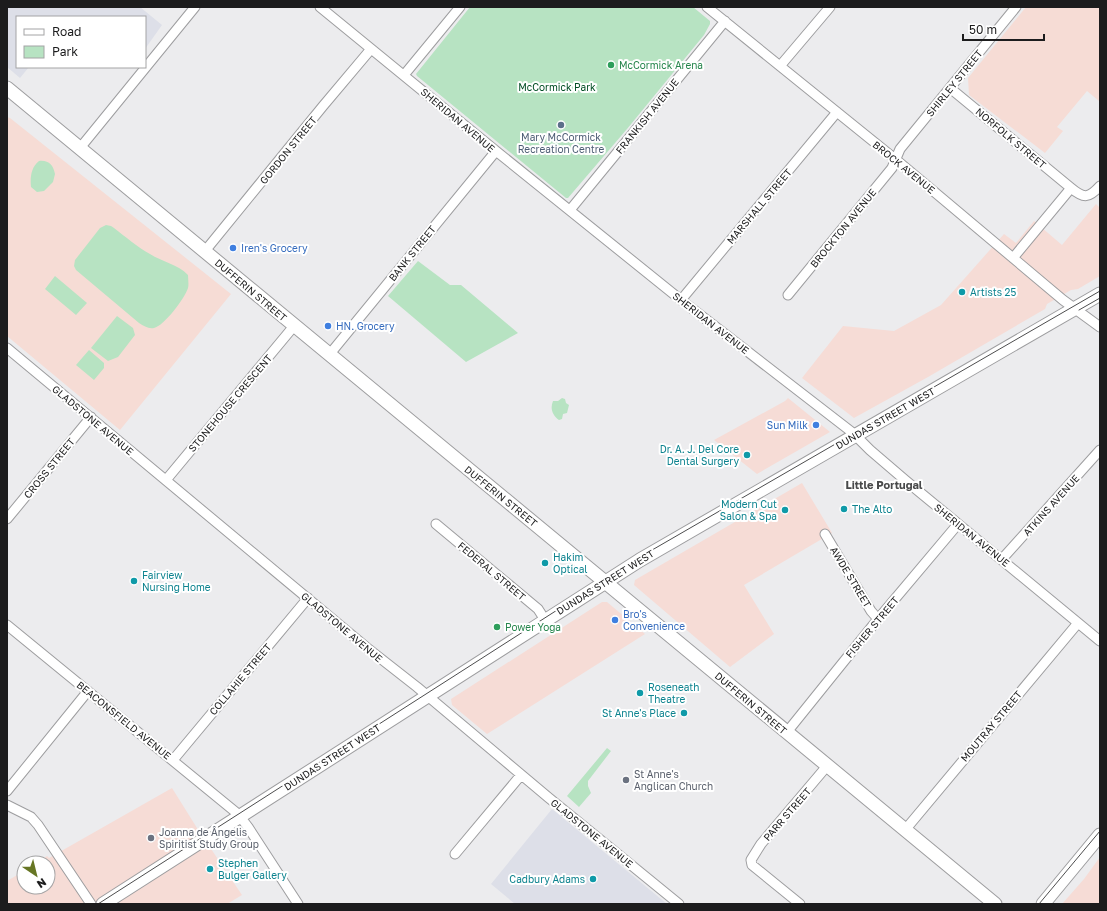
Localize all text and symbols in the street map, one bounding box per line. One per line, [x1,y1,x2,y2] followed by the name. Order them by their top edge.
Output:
[16,16,146,68] legend
[963,16,1044,42] scale bar
[969,22,997,37] text: 50 m
[52,24,81,39] text: Road
[52,44,78,59] text: Park
[923,47,985,119] street label: SHIRLEY STREET
[619,59,703,71] place label: McCormick Arena
[606,60,616,70] marker: McCormick Arena
[613,76,681,156] street label: FRANKISH AVENUE
[518,81,596,93] park label: McCormick Park
[418,85,498,155] street label: SHERIDAN AVENUE
[973,105,1049,171] street label: NORFOLK STREET
[257,114,319,186] street label: GORDON STREET
[556,120,566,130] marker: Mary McCormick Recreation Centre
[518,131,605,155] place label: Mary McCormick Recreation Centre
[870,138,938,196] street label: BROCK AVENUE
[724,166,794,246] street label: MARSHALL STREET
[808,186,878,270] street label: BROCKTON AVENUE
[386,223,438,283] street label: BANK STREET
[241,242,308,254] place label: Iren's Grocery
[228,243,238,253] marker: Iren's Grocery
[213,256,289,324] street label: DUFFERIN STREET
[970,286,1016,298] place label: Artists 25
[957,287,967,297] marker: Artists 25
[671,290,751,356] street label: SHERIDAN AVENUE
[336,320,395,332] place label: HN. Grocery
[323,321,333,331] marker: HN. Grocery
[186,352,274,454] street label: STONEHOUSE CRESCENT
[50,383,136,457] street label: GLADSTONE AVENUE
[833,385,937,451] street label: DUNDAS STREET WEST
[767,419,808,431] place label: Sun Milk
[811,420,821,430] marker: Sun Milk
[21,435,77,501] street label: CROSS STREET
[660,443,739,467] place label: Dr. A. J. Del Core Dental Surgery
[742,450,752,460] marker: Dr. A. J. Del Core Dental Surgery
[462,463,540,529] street label: DUFFERIN STREET
[1020,472,1082,538] street label: ATKINS AVENUE
[845,478,923,491] district label: Little Portugal
[720,498,777,522] place label: Modern Cut Salon & Spa
[932,501,1012,569] street label: SHERIDAN AVENUE
[852,503,892,515] place label: The Alto
[839,504,849,514] marker: The Alto
[780,505,790,515] marker: Modern Cut Salon & Spa
[456,539,528,603] street label: FEDERAL STREET
[828,544,874,610] street label: AWDE STREET
[554,547,656,617] street label: DUNDAS STREET WEST
[553,551,588,575] place label: Hakim Optical
[540,558,550,568] marker: Hakim Optical
[142,569,211,593] place label: Fairview Nursing Home
[129,576,139,586] marker: Fairview Nursing Home
[299,590,385,664] street label: GLADSTONE AVENUE
[843,594,901,660] street label: FISHER STREET
[623,608,685,632] place label: Bro's Convenience
[610,615,620,625] marker: Bro's Convenience
[505,621,561,633] place label: Power Yoga
[492,622,502,632] marker: Power Yoga
[207,641,273,717] street label: COLLAHIE STREET
[713,669,789,737] street label: DUFFERIN STREET
[75,678,173,762] street label: BEACONSFIELD AVENUE
[648,681,699,705] place label: Roseneath Theatre
[635,688,645,698] marker: Roseneath Theatre
[958,688,1024,764] street label: MOUTRAY STREET
[602,707,676,719] place label: St Anne's Place
[679,708,689,718] marker: St Anne's Place
[281,721,383,793] street label: DUNDAS STREET WEST
[634,768,713,792] place label: St Anne's Anglican Church
[621,775,631,785] marker: St Anne's Anglican Church
[761,785,813,843] street label: PARR STREET
[548,796,636,870] street label: GLADSTONE AVENUE
[159,826,259,850] place label: Joanna de Ângelis Spiritist Study Group
[146,833,156,843] marker: Joanna de Ângelis Spiritist Study Group
[16,855,56,895] north arrow
[218,857,287,881] place label: Stephen Bulger Gallery
[205,864,215,874] marker: Stephen Bulger Gallery
[509,873,585,885] place label: Cadbury Adams
[588,874,598,884] marker: Cadbury Adams
[35,876,49,891] text: N

